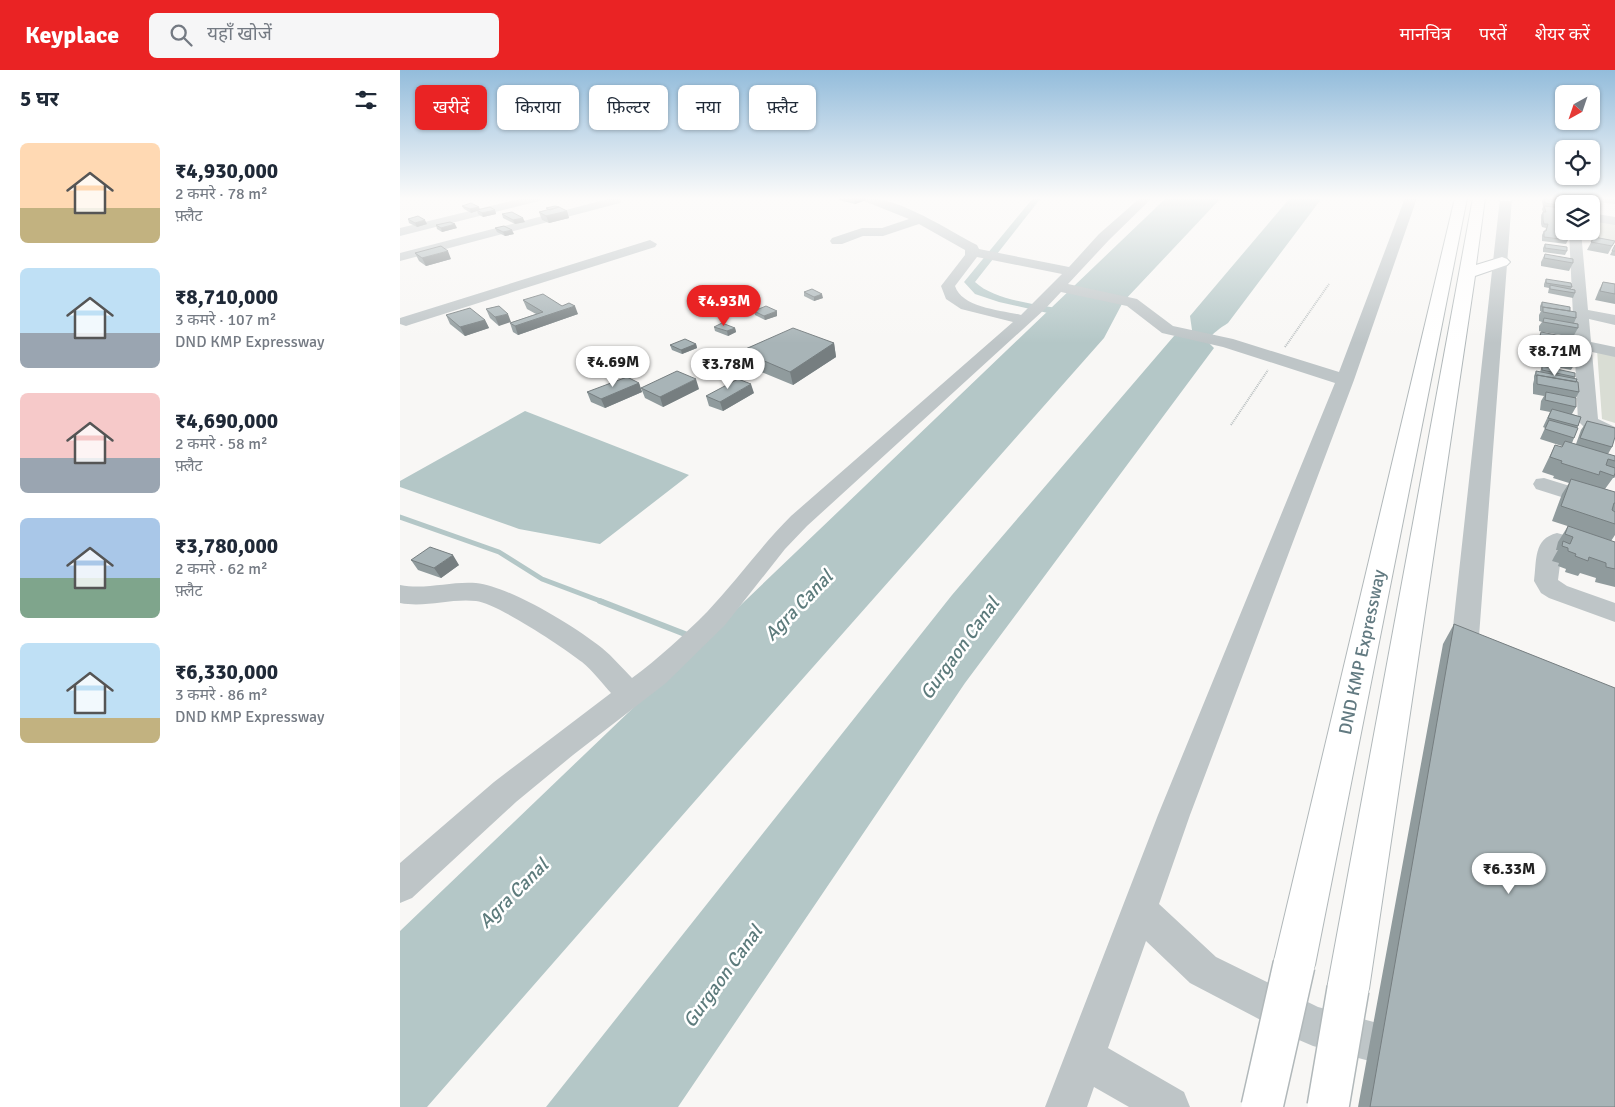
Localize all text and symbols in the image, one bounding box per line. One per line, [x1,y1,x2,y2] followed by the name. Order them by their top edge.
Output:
[149,13,499,58] search box
[25,20,119,50] text: Keyplace
[167,21,195,49] icon: search
[207,22,272,46] text: यहाँ खोजें
[1399,23,1451,45] text: मानचित्र
[1479,23,1507,45] text: परतें
[1535,23,1590,45] text: शेयर करें
[415,85,487,130] chip: खरीदें
[497,85,579,130] chip: किराया
[589,85,668,130] chip: फ़िल्टर
[678,85,739,130] chip: नया
[749,85,816,130] chip: फ़्लैट
[1555,85,1600,130] north arrow
[1555,85,1600,240] map controls
[20,86,59,112] text: 5 घर
[352,86,380,114] icon: filters
[1555,140,1600,185] button: locate
[175,158,278,184] text: ₹4,930,000
[60,163,120,223] icon: home
[175,184,268,204] text: 2 कमरे · 78 m²
[1555,195,1600,240] button: layers
[175,206,203,226] text: फ़्लैट
[175,284,278,310] text: ₹8,710,000
[683,284,765,327] pin: ₹4.93M
[60,288,120,348] icon: home
[698,291,750,311] text: ₹4.93M
[175,310,276,330] text: 3 कमरे · 107 m²
[175,332,324,352] text: DND KMP Expressway
[1514,334,1596,377] pin: ₹8.71M
[1529,341,1581,361] text: ₹8.71M
[572,346,654,388] pin: ₹4.69M
[687,348,769,390] pin: ₹3.78M
[587,352,639,372] text: ₹4.69M
[702,354,754,374] text: ₹3.78M
[175,408,278,434] text: ₹4,690,000
[60,413,120,473] icon: home
[175,434,268,454] text: 2 कमरे · 58 m²
[175,456,203,476] text: फ़्लैट
[175,533,278,559] text: ₹3,780,000
[60,538,120,598] icon: home
[175,559,268,579] text: 2 कमरे · 62 m²
[759,564,839,646] water label: Agra Canal
[1334,567,1390,737] street label: DND KMP Expressway
[175,581,203,601] text: फ़्लैट
[915,592,1006,704] water label: Gurgaon Canal
[175,659,278,685] text: ₹6,330,000
[60,663,120,723] icon: home
[175,685,268,705] text: 3 कमरे · 86 m²
[175,707,324,727] text: DND KMP Expressway
[1468,852,1550,895] pin: ₹6.33M
[474,853,555,934] water label: Agra Canal
[1483,859,1535,879] text: ₹6.33M
[678,920,769,1032] water label: Gurgaon Canal

